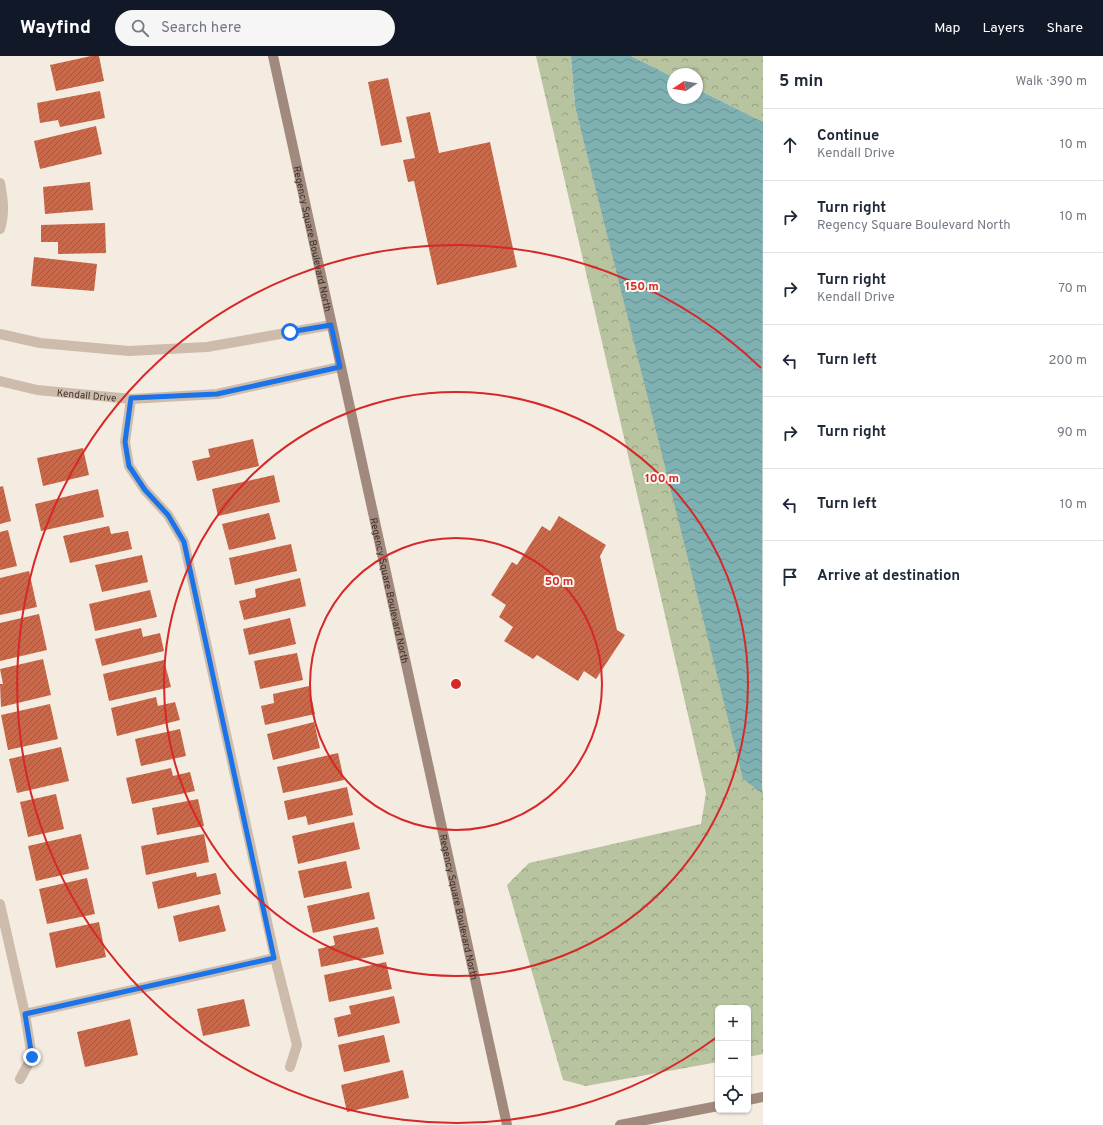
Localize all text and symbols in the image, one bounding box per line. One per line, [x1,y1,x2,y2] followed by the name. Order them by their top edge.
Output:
[115,10,395,46] search box
[20,16,91,40] text: Wayfind
[129,17,151,39] icon: search
[161,19,241,38] text: Search here
[934,20,960,37] text: Map
[982,20,1024,37] text: Layers
[1046,20,1083,37] text: Share
[667,68,703,104] north arrow
[779,71,823,93] text: 5 min
[1016,74,1087,90] text: Walk · 390 m
[817,127,879,146] text: Continue
[779,134,801,156] icon: ahead
[1060,137,1087,153] text: 10 m
[817,146,895,162] text: Kendall Drive
[289,165,334,313] street label: Regency Square Boulevard North
[817,199,886,218] text: Turn right
[779,206,801,228] icon: right
[1060,209,1087,225] text: 10 m
[817,218,1011,234] text: Regency Square Boulevard North
[817,271,886,290] text: Turn right
[779,278,801,300] icon: right
[625,279,659,295] text: 150 m
[1058,281,1087,297] text: 70 m
[817,290,895,306] text: Kendall Drive
[281,323,299,341] route start
[779,350,801,372] icon: left
[817,351,877,370] text: Turn left
[1048,353,1087,369] text: 200 m
[56,387,117,406] street label: Kendall Drive
[779,422,801,444] icon: right
[817,423,886,442] text: Turn right
[1057,425,1087,441] text: 90 m
[645,471,679,487] text: 100 m
[779,494,801,516] icon: left
[817,495,877,514] text: Turn left
[1060,497,1087,513] text: 10 m
[366,516,411,665] street label: Regency Square Boulevard North
[779,566,801,588] icon: arrive
[817,567,960,586] text: Arrive at destination
[545,574,573,590] text: 50 m
[449,677,463,691] centre of rings
[435,833,480,981] street label: Regency Square Boulevard North
[715,1005,751,1113] map controls
[715,1005,751,1041] button: +
[715,1041,751,1077] button: −
[23,1048,41,1066] route end
[715,1077,751,1113] button: locate

